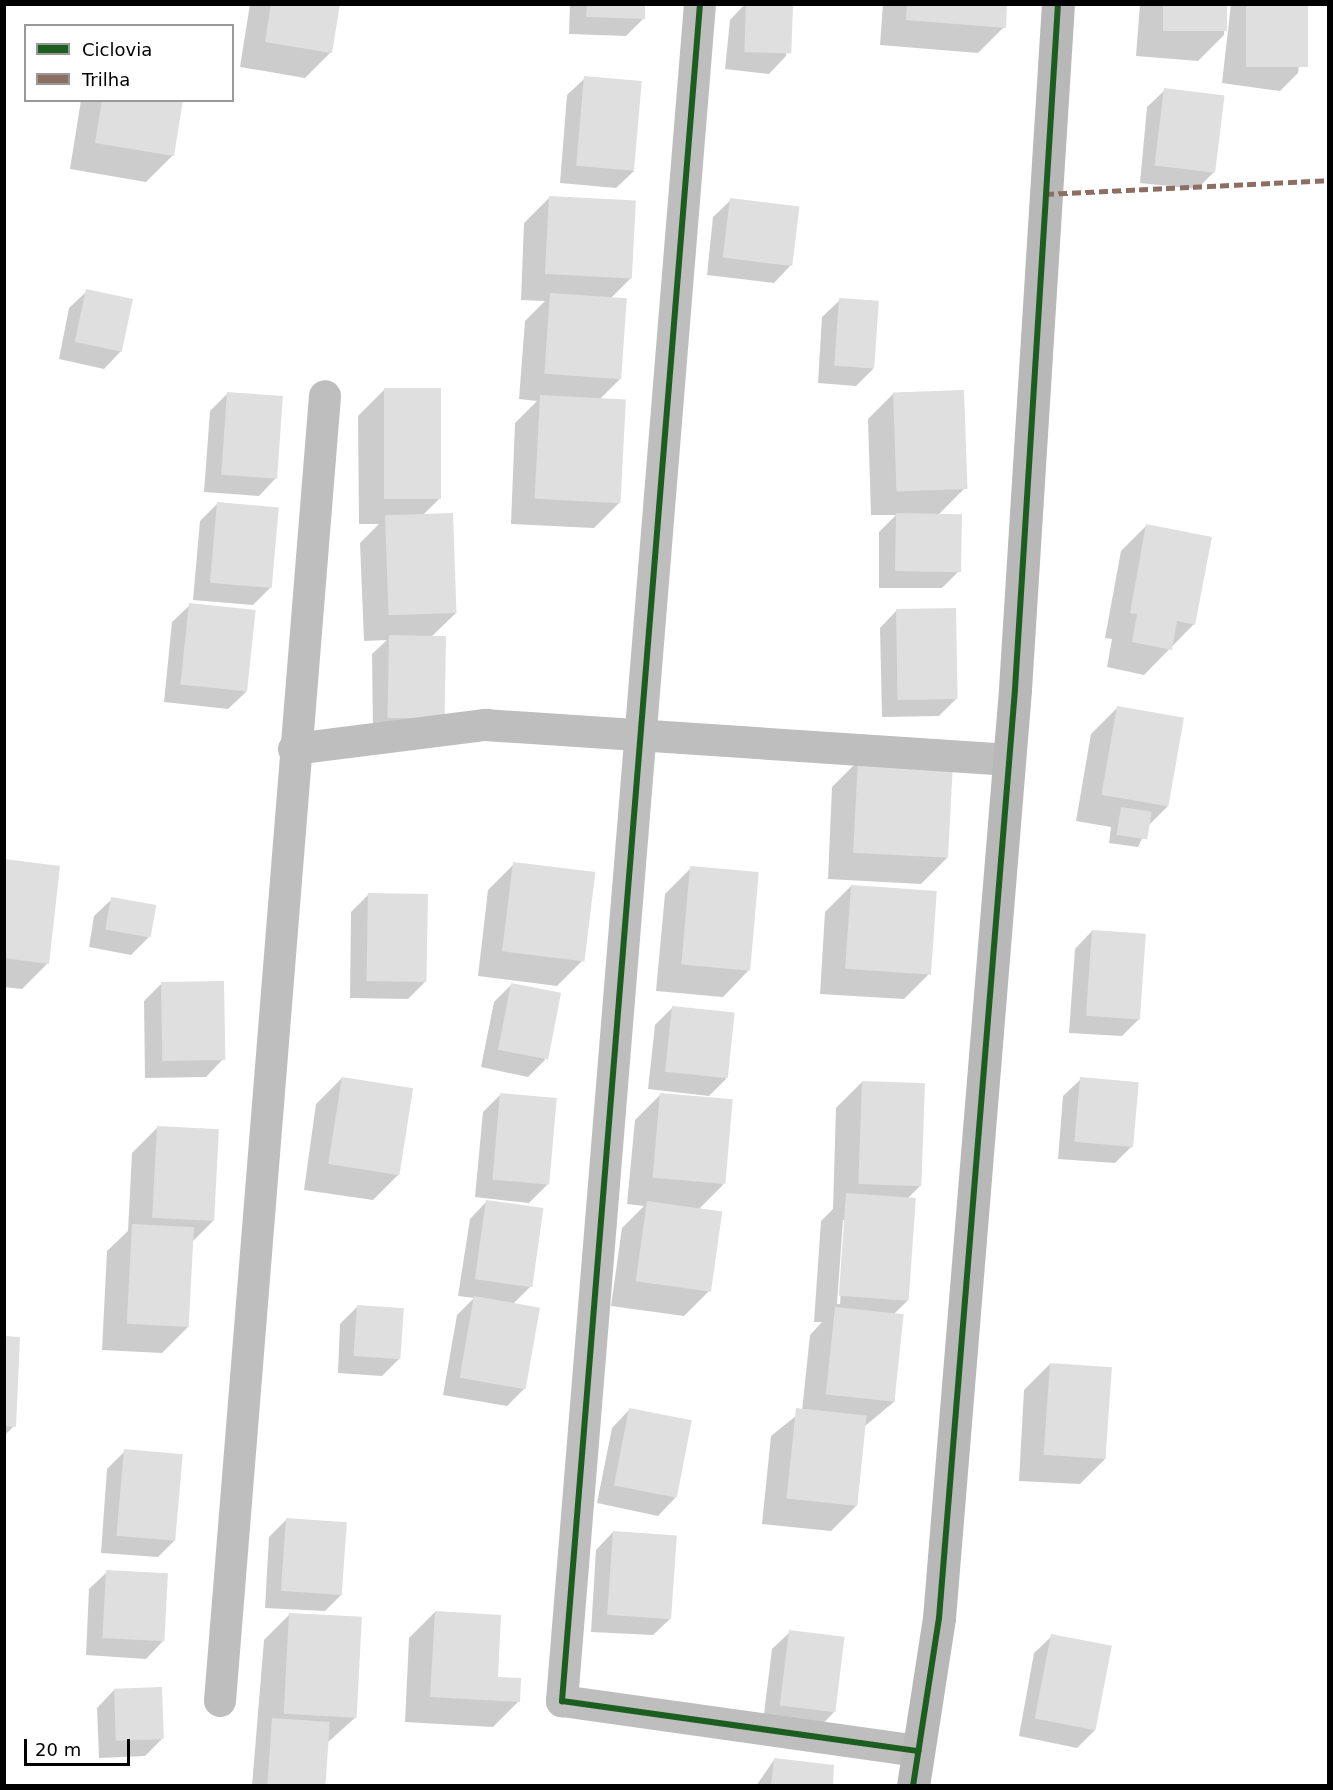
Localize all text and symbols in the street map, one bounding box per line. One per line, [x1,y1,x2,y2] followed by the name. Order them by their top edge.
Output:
[24,24,234,102] legend
[82,39,152,60] text: Ciclovia
[82,69,130,90] text: Trilha
[27,1727,134,1765] scale bar
[35,1739,81,1760] text: 20 m

